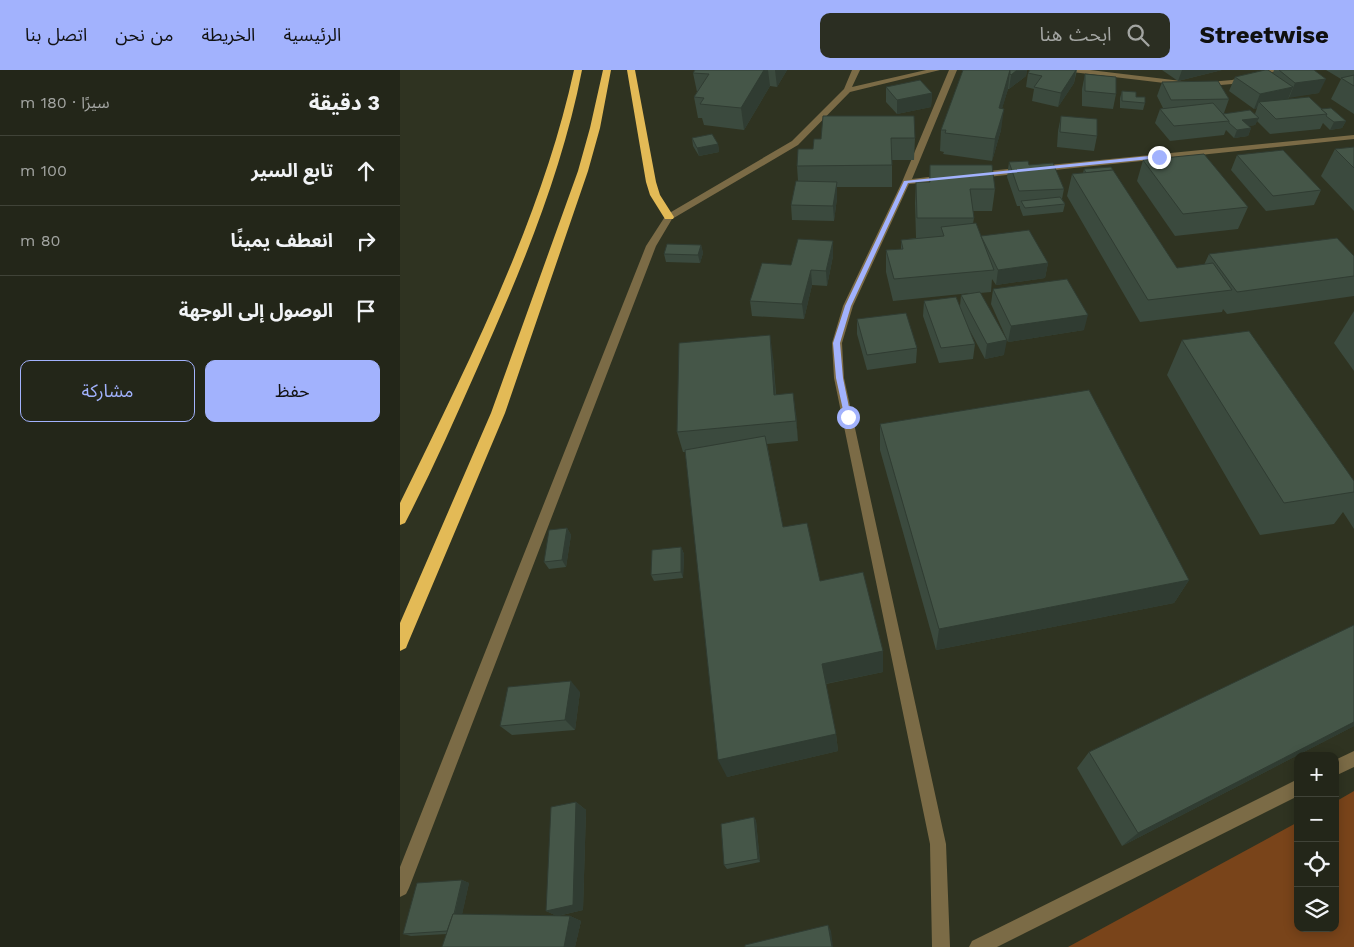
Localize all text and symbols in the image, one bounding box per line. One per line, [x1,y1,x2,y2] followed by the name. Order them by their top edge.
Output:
[820,13,1170,58] search box
[1124,21,1152,49] icon: search
[1200,21,1329,49] text: Streetwise
[1040,23,1112,46] text: ابحث هنا
[25,24,87,45] text: اتصل بنا
[115,24,173,45] text: من نحن
[201,24,255,45] text: الخريطة
[283,24,341,45] text: الرئيسية
[309,90,380,115] text: 3 دقيقة
[20,93,110,112] text: سيرًا · 180 m
[1148,146,1171,169] route end
[352,157,380,185] icon: ahead
[251,159,333,182] text: تابع السير
[20,161,67,180] text: 100 m
[352,227,380,255] icon: right
[230,229,333,252] text: انعطف يمينًا
[20,231,61,250] text: 80 m
[352,297,380,325] icon: arrive
[179,299,333,322] text: الوصول إلى الوجهة
[20,360,195,422] button: مشاركة
[205,360,380,422] button: حفظ
[837,406,860,429] route start
[1294,752,1339,932] map controls
[1294,752,1339,797] button: +
[1294,797,1339,842] button: −
[1294,842,1339,887] button: locate
[1294,887,1339,932] button: layers

